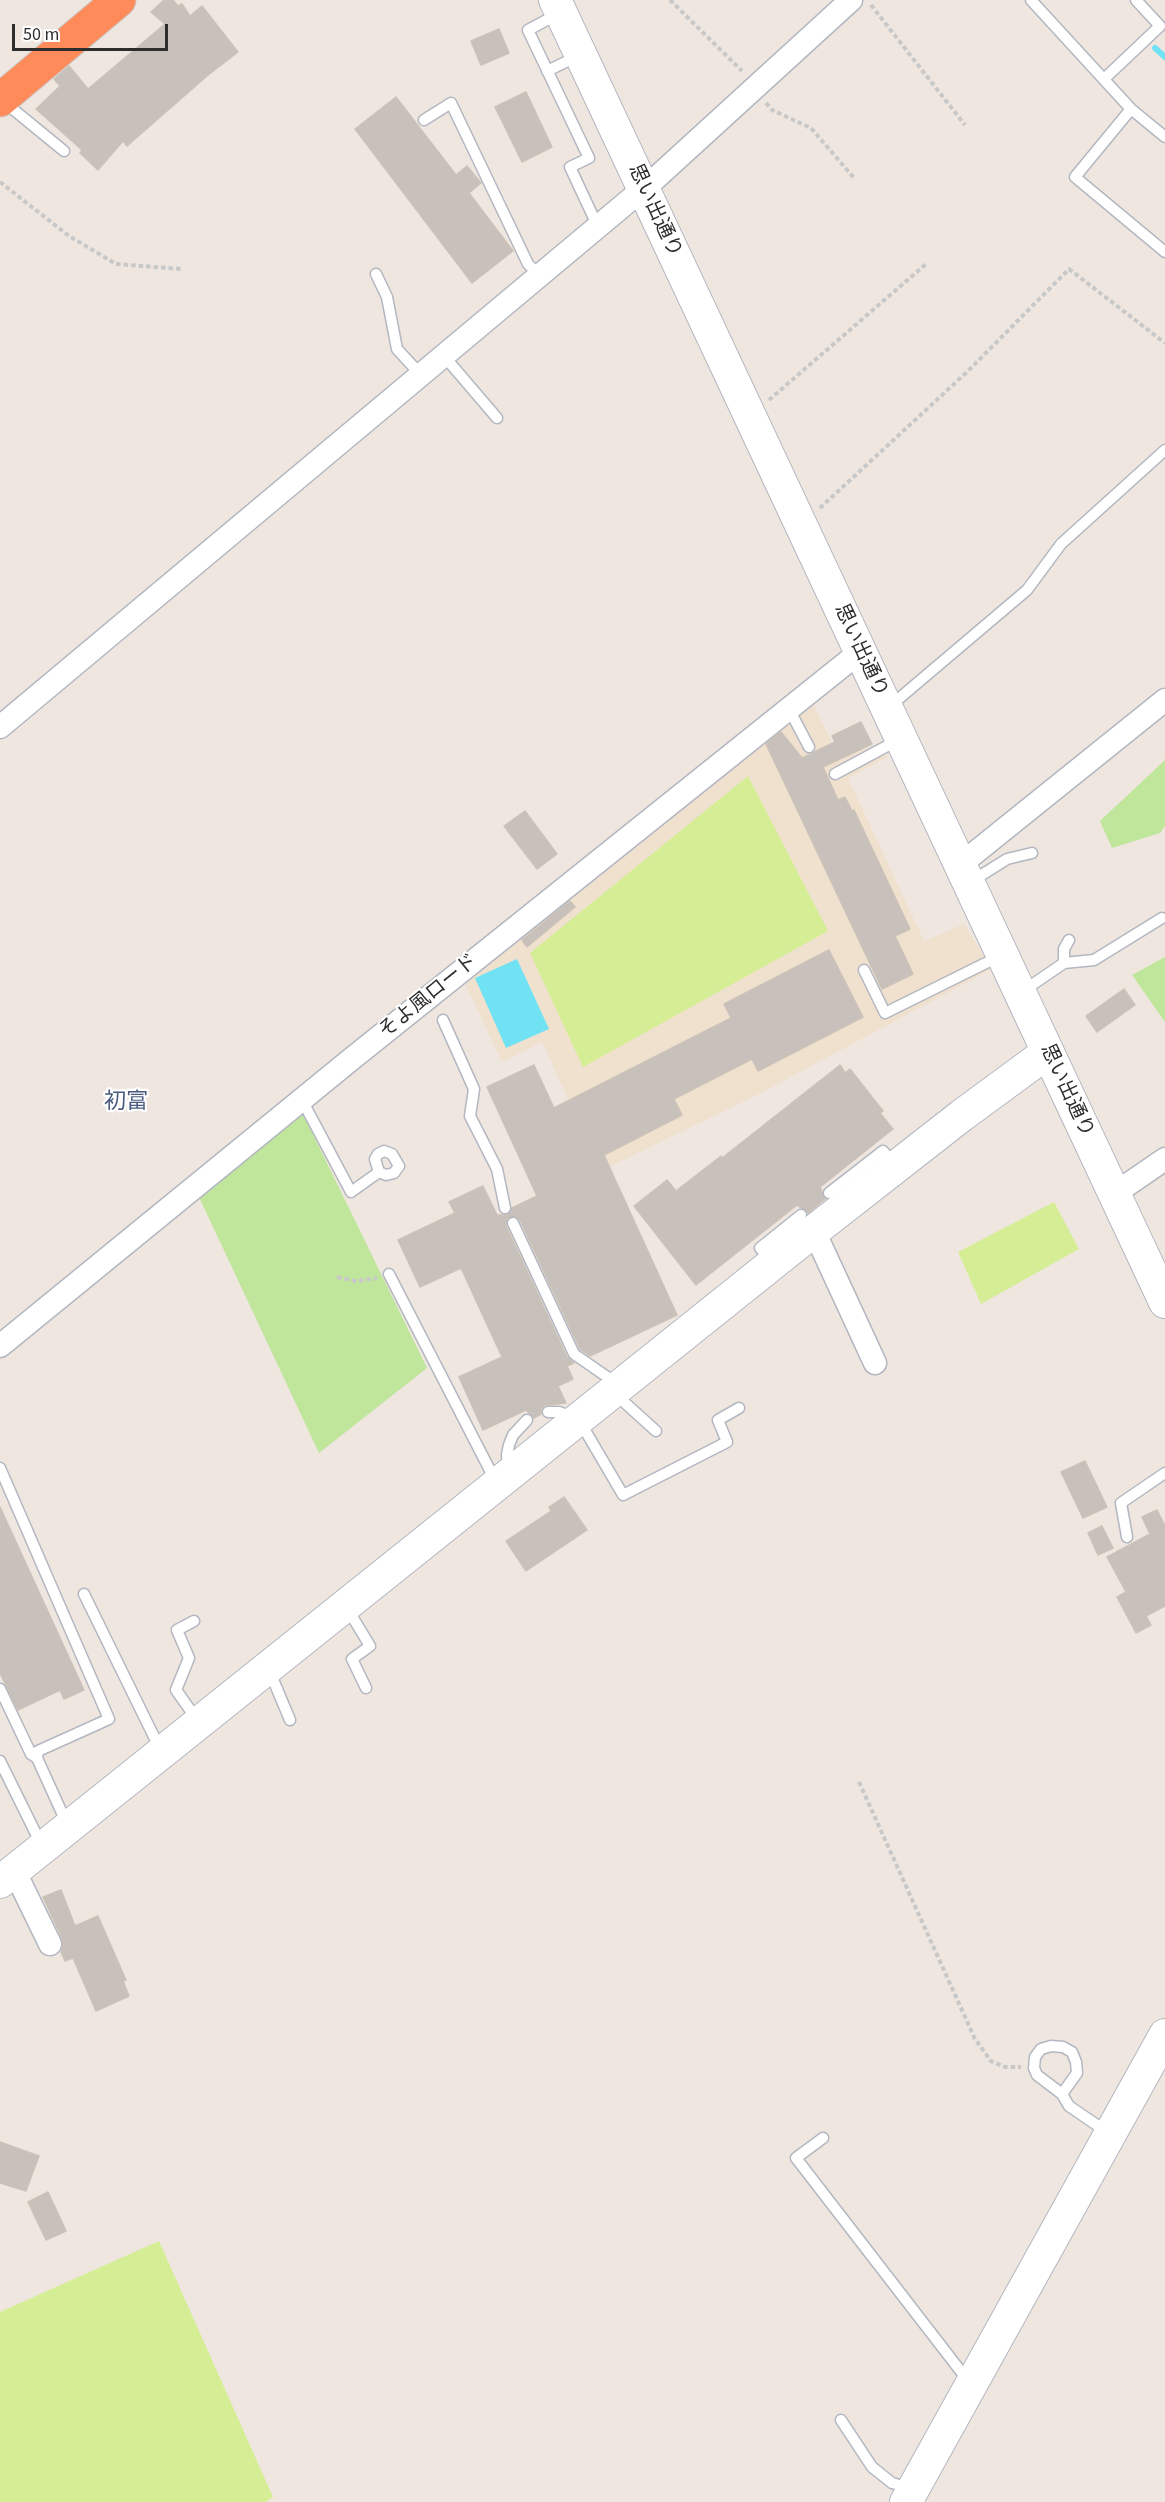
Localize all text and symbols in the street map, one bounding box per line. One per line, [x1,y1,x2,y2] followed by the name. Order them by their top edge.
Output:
[15,12,171,50] scale bar
[23,22,59,47] text: 50 m
[622,161,686,261] street label: 思い出通り
[828,601,892,701] street label: 思い出通り
[375,950,483,1044] street label: そよ風ロード
[1034,1041,1098,1141] street label: 思い出通り
[104,1090,148,1116] district label: 初富

